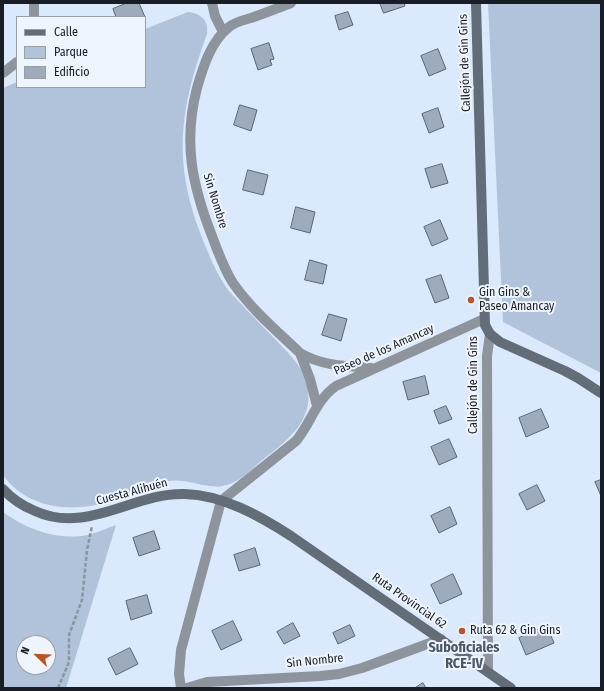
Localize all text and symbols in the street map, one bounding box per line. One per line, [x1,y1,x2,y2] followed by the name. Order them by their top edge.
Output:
[456,14,474,112] street label: Callejón de Gin Gins
[16,16,146,88] legend
[54,25,78,39] text: Calle
[54,45,88,59] text: Parque
[54,65,90,79] text: Edificio
[200,172,230,230] street label: Sin Nombre
[479,286,554,314] place label: Gin Gins & Paseo Amancay
[466,295,476,305] marker: Gin Gins & Paseo Amancay
[332,321,436,379] street label: Paseo de los Amancay
[467,336,481,434] street label: Callejón de Gin Gins
[95,476,169,508] street label: Cuesta Alihuén
[369,570,449,632] street label: Ruta Provincial 62
[470,624,561,638] place label: Ruta 62 & Gin Gins
[457,626,467,636] marker: Ruta 62 & Gin Gins
[16,635,56,675] north arrow
[429,640,499,672] district label: Suboficiales RCE-IV
[18,645,33,656] text: N
[286,651,344,671] street label: Sin Nombre

